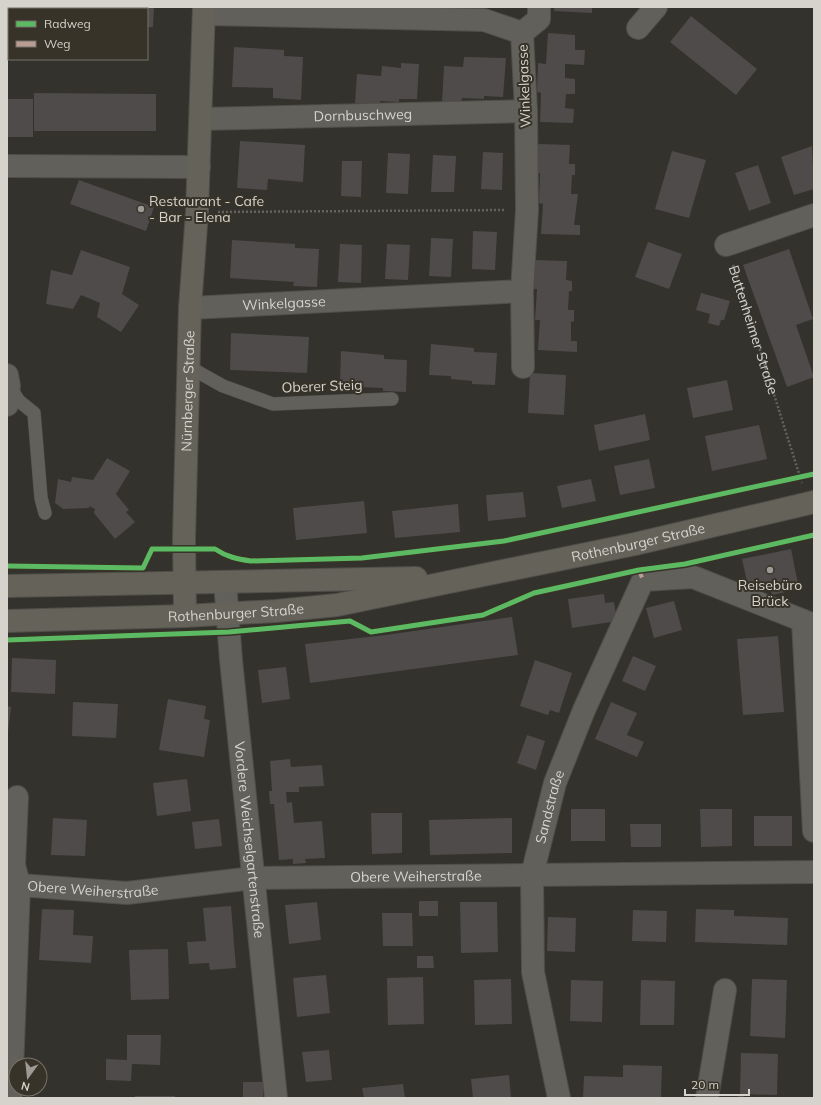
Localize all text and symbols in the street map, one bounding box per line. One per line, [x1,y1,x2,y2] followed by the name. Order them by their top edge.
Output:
[8,8,148,60] legend
[44,16,91,31] text: Radweg
[44,36,70,51] text: Weg
[514,44,534,128] street label: Winkelgasse
[314,105,412,125] street label: Dornbuschweg
[149,192,264,226] place label: Restaurant - Cafe - Bar - Elena
[136,204,146,214] marker: Restaurant - Cafe - Bar - Elena
[725,263,782,397] street label: Buttenheimer Straße
[242,292,326,314] street label: Winkelgasse
[177,330,198,452] street label: Nürnberger Straße
[281,376,363,396] street label: Oberer Steig
[570,519,707,566] street label: Rothenburger Straße
[765,565,775,575] marker: Reisebüro Brück
[738,576,802,610] place label: Reisebüro Brück
[168,599,305,625] street label: Rothenburger Straße
[230,741,269,939] street label: Vordere Weichselgartenstraße
[531,767,568,846] street label: Sandstraße
[350,867,482,886] street label: Obere Weiherstraße
[27,877,159,902] street label: Obere Weiherstraße
[8,1057,48,1097] north arrow
[685,1071,749,1097] scale bar
[691,1077,719,1092] text: 20 m
[20,1079,31,1094] text: N

